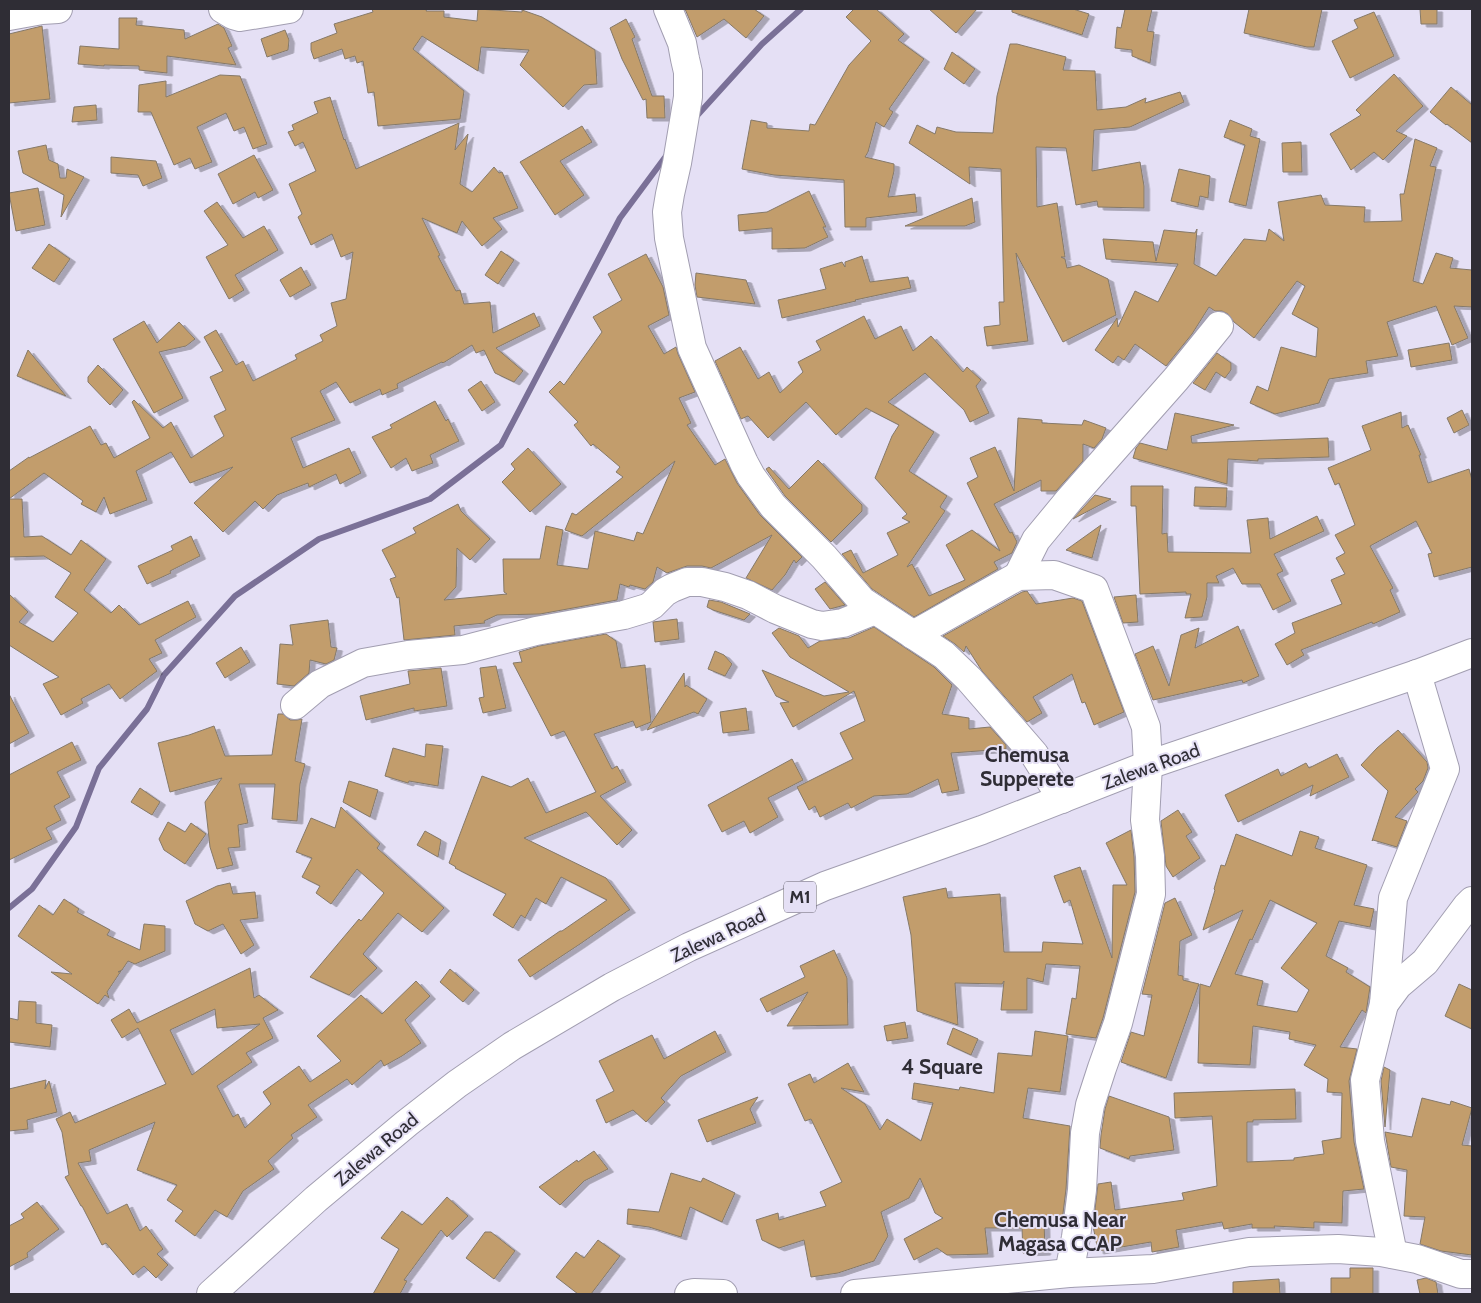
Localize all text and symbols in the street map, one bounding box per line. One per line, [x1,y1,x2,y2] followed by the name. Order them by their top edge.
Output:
[1099,738,1203,795] street label: Zalewa Road
[980,742,1074,791] district label: Chemusa Supperete
[784,882,816,912] road number: M1
[667,904,769,967] street label: Zalewa Road
[901,1054,983,1079] district label: 4 Square
[330,1108,423,1191] street label: Zalewa Road
[994,1207,1126,1256] district label: Chemusa Near Magasa CCAP

